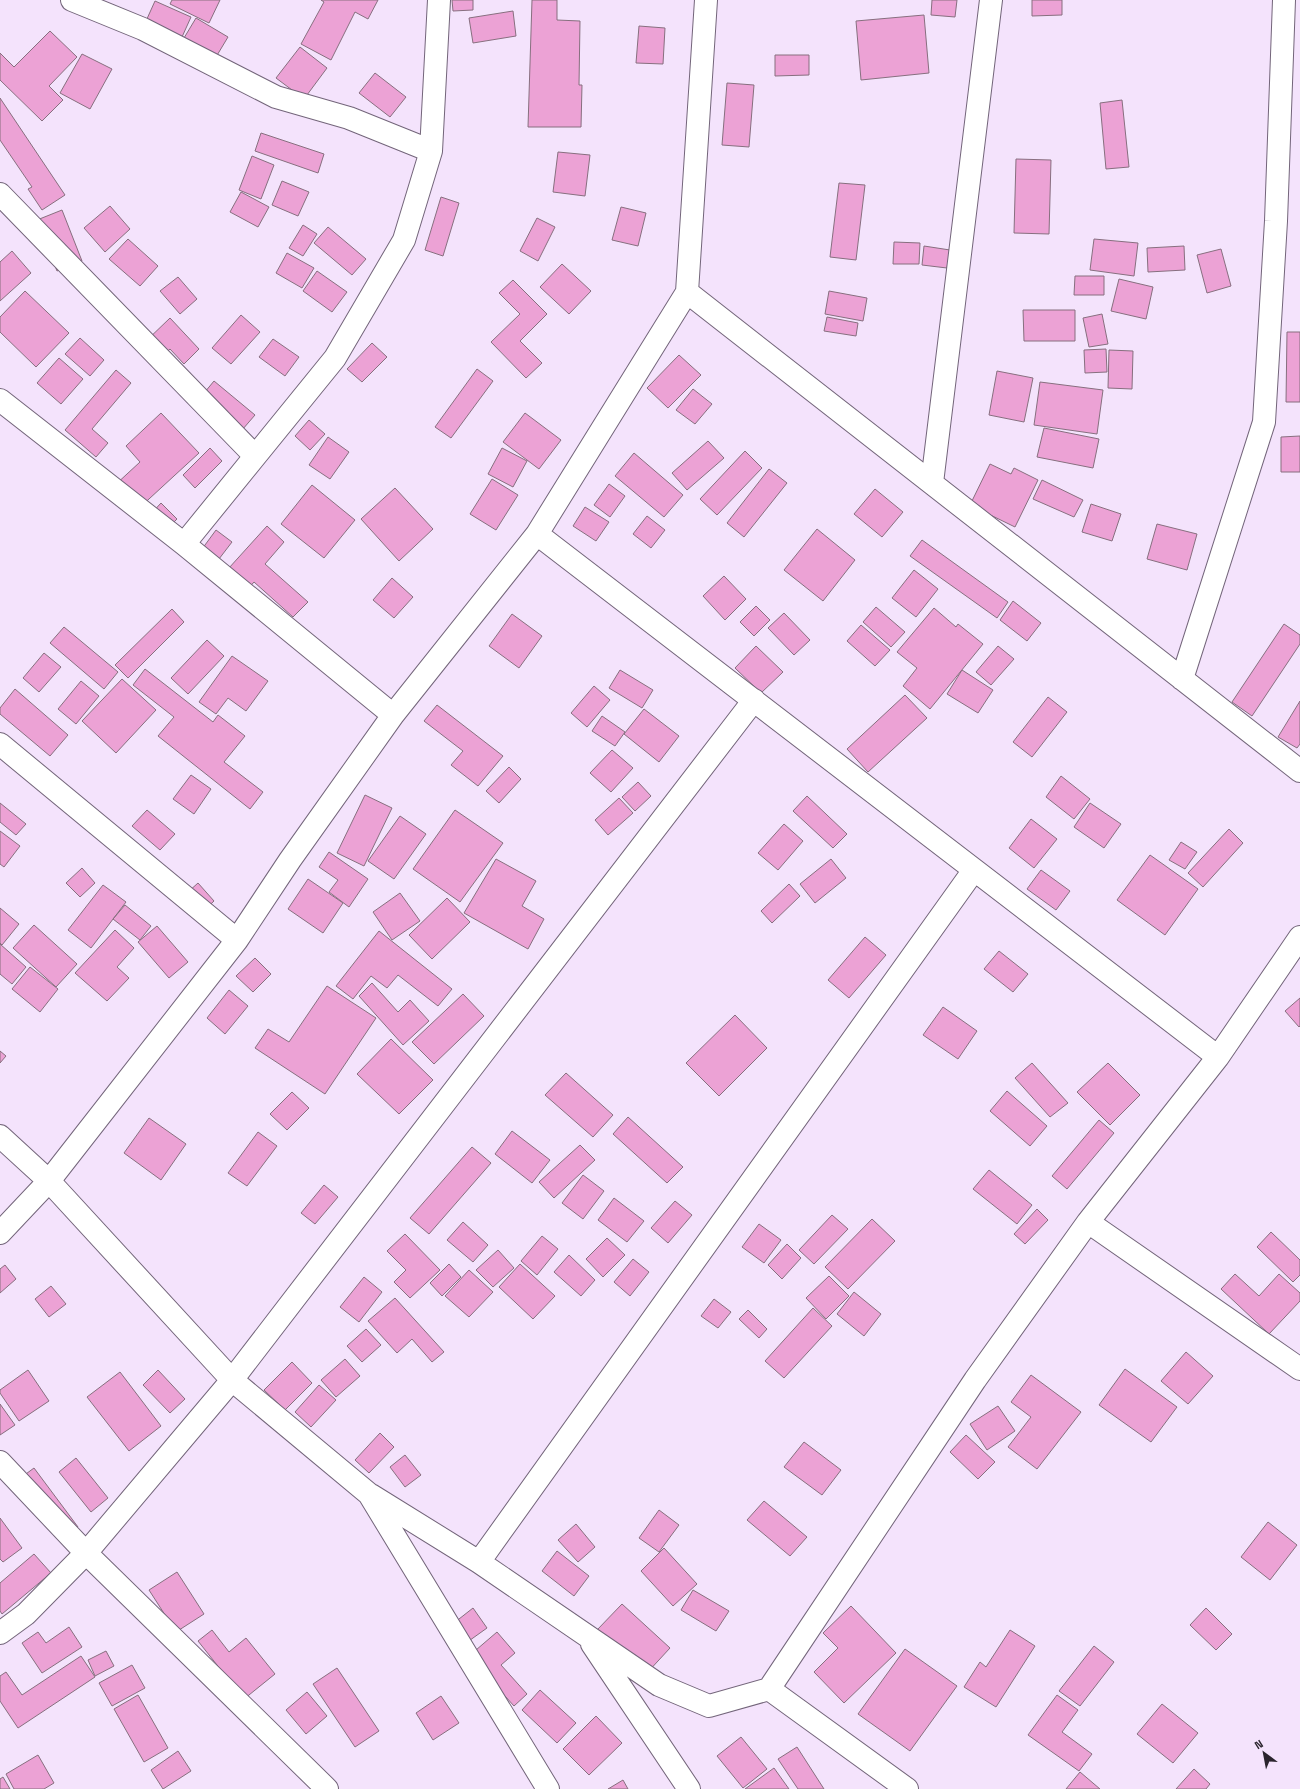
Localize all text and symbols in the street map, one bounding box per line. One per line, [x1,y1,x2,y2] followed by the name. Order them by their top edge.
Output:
[1244,1733,1284,1773] north arrow
[1252,1737,1266,1752] text: N

